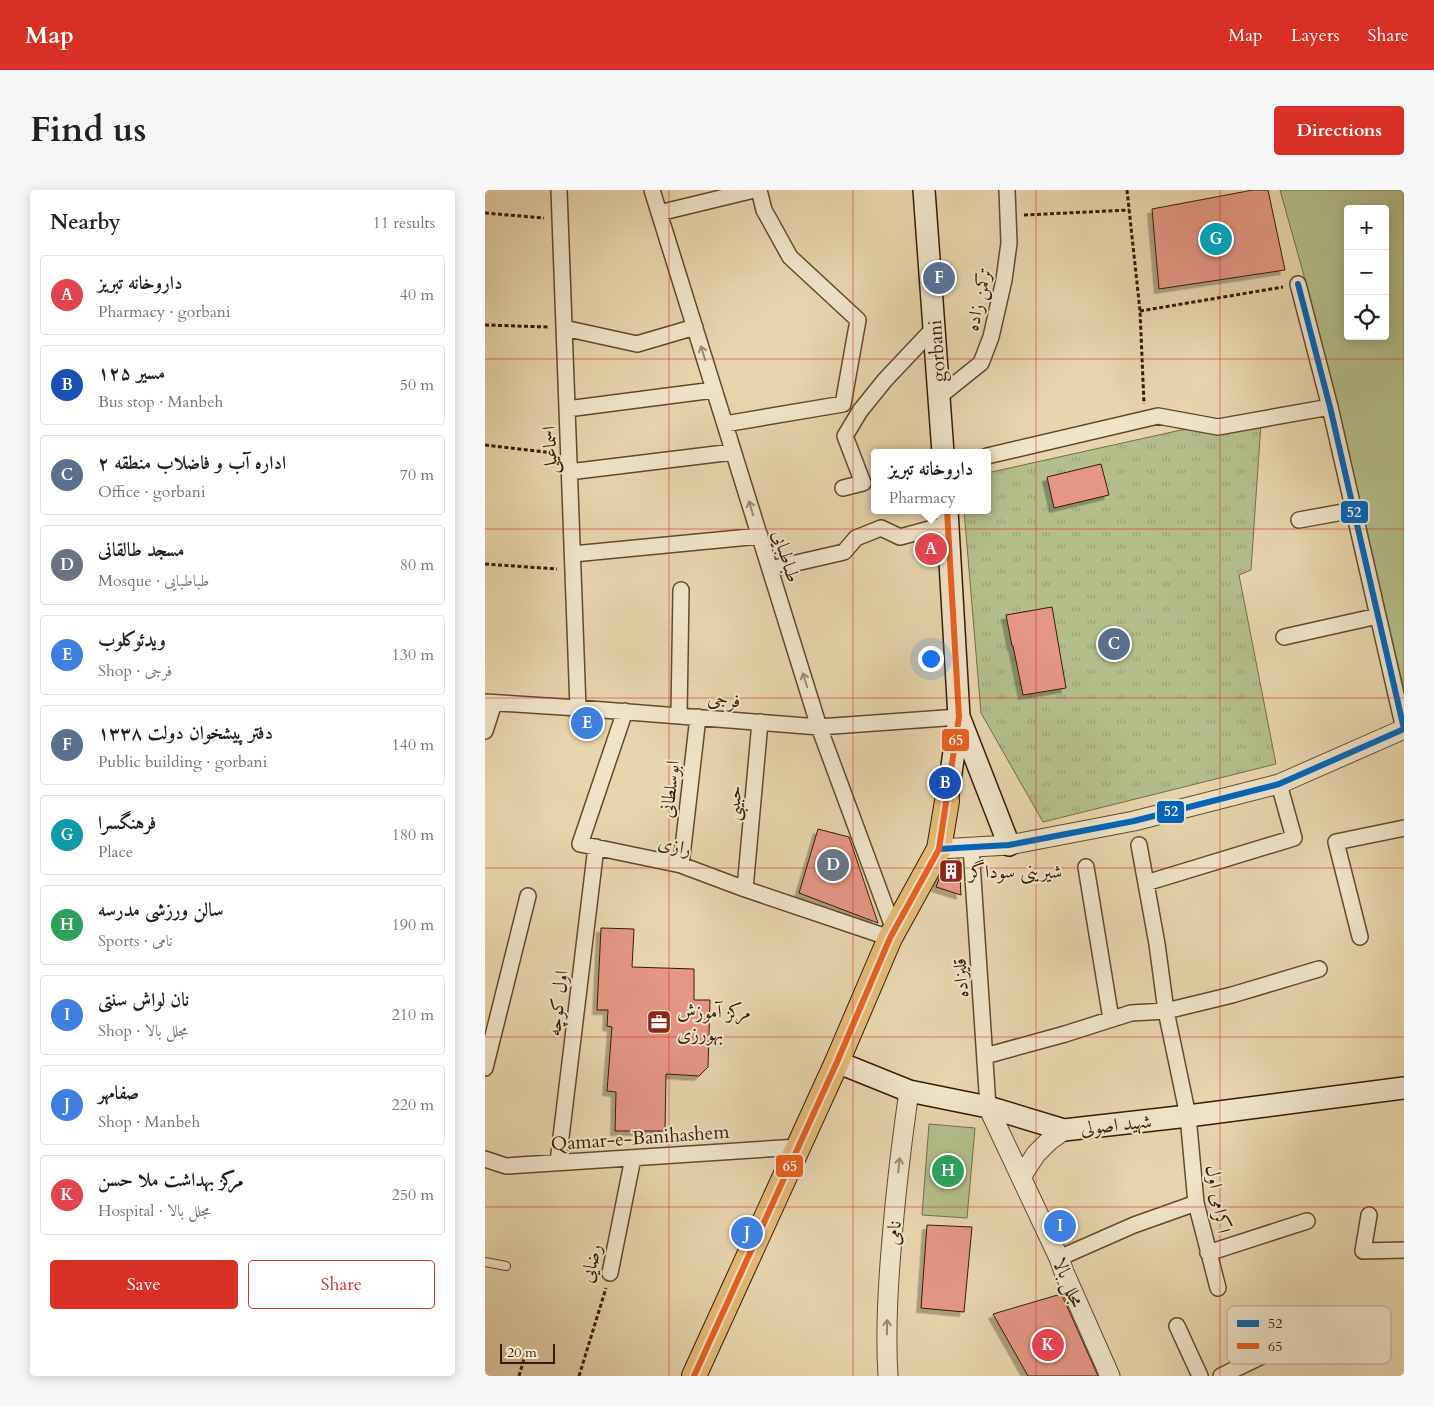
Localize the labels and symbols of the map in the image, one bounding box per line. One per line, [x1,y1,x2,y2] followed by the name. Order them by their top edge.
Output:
[1200,220,1232,258] pin: G
[923,259,955,297] pin: F
[959,265,999,334] street label: ترکمن زاده
[922,319,952,383] street label: gorbani
[697,345,707,361] one-way arrow
[536,425,565,474] street label: اسماعیلی
[1340,500,1369,524] line badge: 52
[746,501,755,516] one-way arrow
[1347,503,1361,522] text: 52
[766,527,806,586] street label: طباطبایی
[915,530,947,568] pin: A
[1098,625,1130,663] pin: C
[918,646,944,672] your location
[799,672,809,688] one-way arrow
[706,686,741,714] street label: فرجی
[571,704,603,742] pin: E
[941,728,970,752] line badge: 65
[949,731,963,750] text: 65
[654,759,686,819] street label: ابوسلطانی
[929,764,961,802] pin: B
[719,784,750,822] street label: حبیبی
[1156,800,1185,824] line badge: 52
[1164,802,1178,821] text: 52
[655,829,694,863] street label: رازی
[817,846,849,884] pin: D
[938,858,964,884] building icon: شیرینی سوداگر
[967,859,1062,885] place label: شیرینی سوداگر
[947,957,975,999] street label: قلیزاده
[541,969,575,1037] street label: اول کوچه
[677,999,751,1047] place label: مرکز آموزش بهورزی
[646,1009,672,1035] office icon: مرکز آموزش بهورزی
[1079,1108,1153,1142] street label: شهید اصولی
[550,1119,731,1157] street label: Qamar-e-Banihashem
[932,1152,964,1190] pin: H
[775,1154,804,1178] line badge: 65
[783,1157,797,1176] text: 65
[894,1158,904,1174] one-way arrow
[1199,1163,1237,1235] street label: اکرامی اول
[1044,1207,1076,1245] pin: I
[731,1214,763,1252] pin: J
[880,1220,908,1246] street label: نامی
[574,1241,608,1285] street label: رضایی
[1046,1253,1090,1312] street label: مجلل بالا
[1227,1306,1391,1364] legend
[1268,1314,1282,1333] text: 52
[882,1320,892,1336] one-way arrow
[1032,1326,1064,1364] pin: K
[1268,1337,1282,1356] text: 65
[500,1341,555,1364] scale bar

